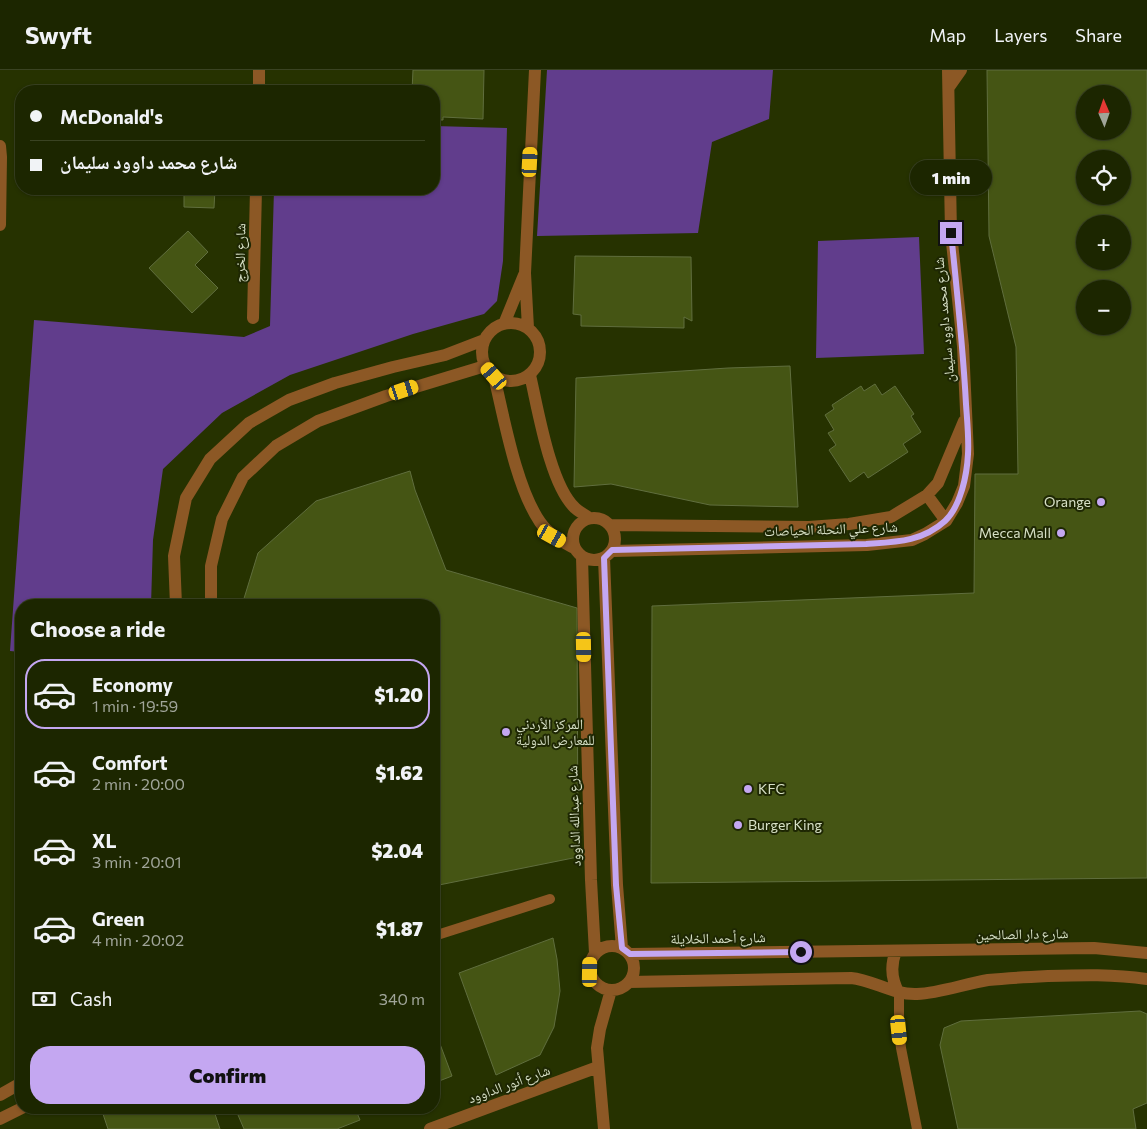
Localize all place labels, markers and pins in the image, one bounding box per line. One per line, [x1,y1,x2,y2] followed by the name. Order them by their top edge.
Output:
[1044,493,1091,510] place label: Orange
[1095,496,1107,508] marker: Orange
[979,524,1051,541] place label: Mecca Mall
[1055,527,1067,539] marker: Mecca Mall
[516,715,595,749] place label: المركز الأردني للمعارض الدولية
[500,726,512,738] marker: المركز الأردني للمعارض الدولية
[758,780,785,797] place label: KFC
[742,783,754,795] marker: KFC
[748,816,823,833] place label: Burger King
[732,819,744,831] marker: Burger King

